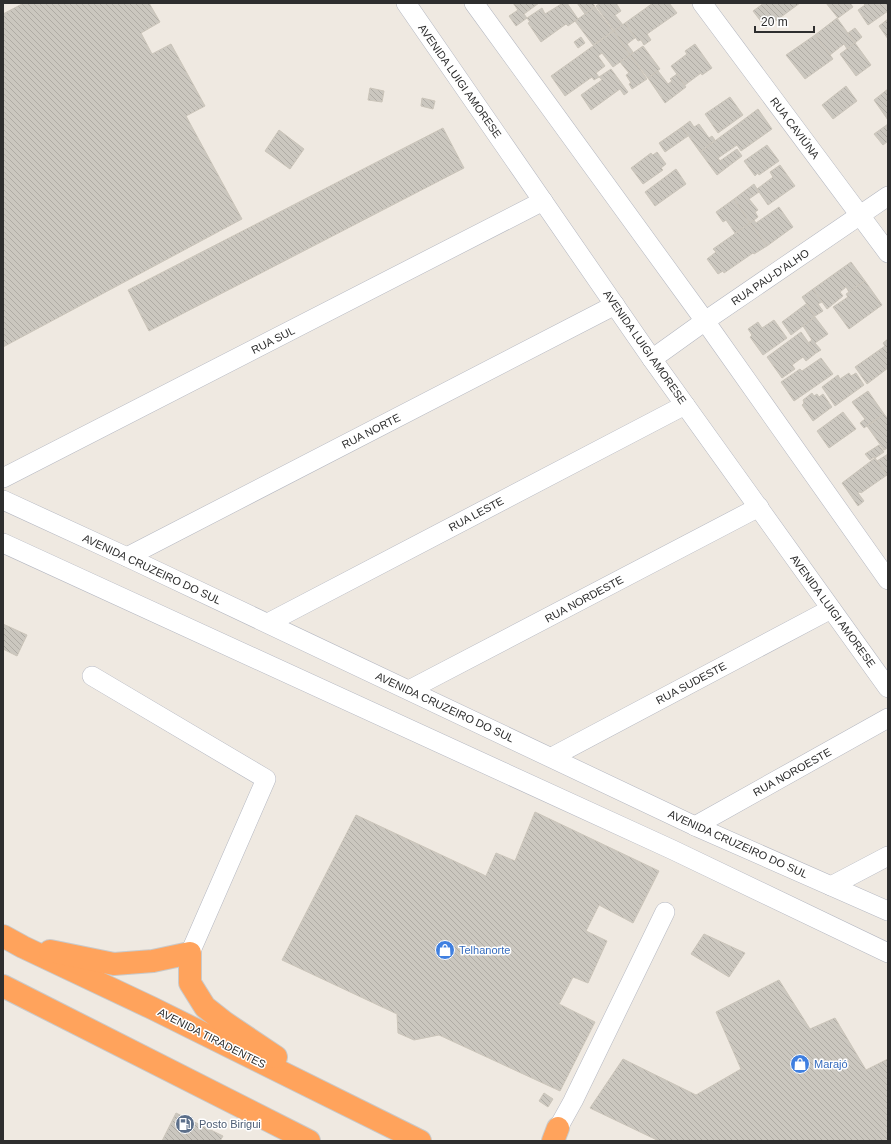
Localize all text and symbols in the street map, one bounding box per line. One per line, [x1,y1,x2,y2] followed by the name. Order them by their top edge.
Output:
[755,8,814,34] scale bar
[761,15,788,29] text: 20 m
[416,22,504,140] street label: AVENIDA LUIGI AMORESE
[768,95,822,162] street label: RUA CAVIÚNA
[729,246,811,307] street label: RUA PAU-D'ALHO
[601,288,689,406] street label: AVENIDA LUIGI AMORESE
[249,324,297,356] street label: RUA SUL
[340,411,402,451] street label: RUA NORTE
[446,494,506,534] street label: RUA LESTE
[81,532,223,606] street label: AVENIDA CRUZEIRO DO SUL
[788,552,878,670] street label: AVENIDA LUIGI AMORESE
[543,573,625,625] street label: RUA NORDESTE
[654,659,728,707] street label: RUA SUDESTE
[374,670,516,744] street label: AVENIDA CRUZEIRO DO SUL
[751,746,833,798] street label: RUA NOROESTE
[666,808,810,880] street label: AVENIDA CRUZEIRO DO SUL
[434,939,456,961] shop icon: Telhanorte
[459,944,510,956] place label: Telhanorte
[156,1006,268,1070] street label: AVENIDA TIRADENTES
[789,1053,811,1075] shop icon: Marajó
[814,1058,848,1070] place label: Marajó
[174,1113,196,1135] fuel station icon: Posto Birigui
[199,1118,261,1130] place label: Posto Birigui

